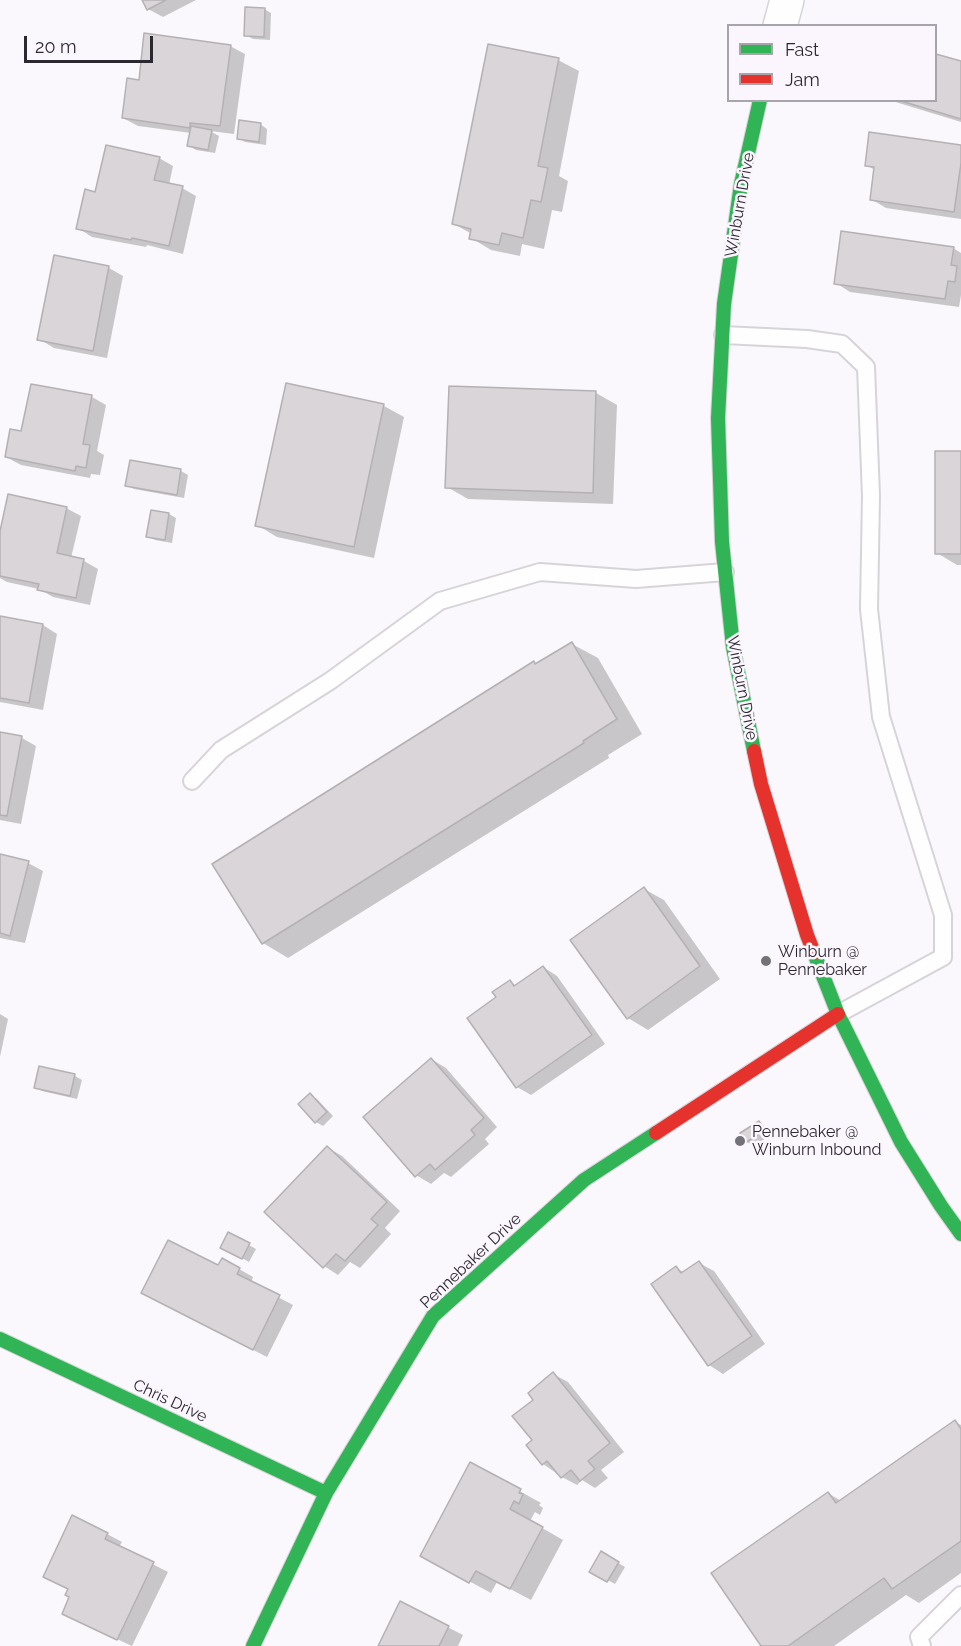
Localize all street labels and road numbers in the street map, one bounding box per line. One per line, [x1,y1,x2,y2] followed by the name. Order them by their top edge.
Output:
[721,151,759,259] street label: Winburn Drive
[722,634,762,742] street label: Winburn Drive
[416,1209,526,1313] street label: Pennebaker Drive
[130,1376,210,1426] street label: Chris Drive

